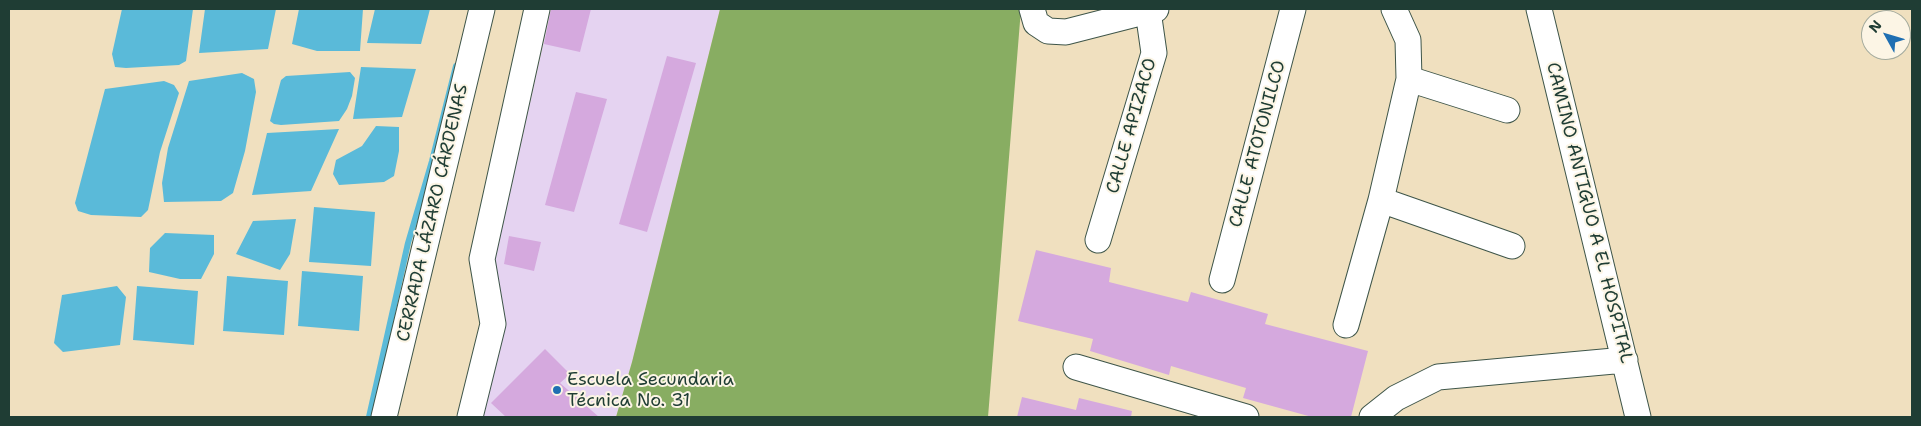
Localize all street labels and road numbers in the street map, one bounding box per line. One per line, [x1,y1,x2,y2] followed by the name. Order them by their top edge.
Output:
[1102,56,1162,196] street label: CALLE APIZACO
[1225,58,1291,230] street label: CALLE ATOTONILCO
[1541,60,1637,366] street label: CAMINO ANTIGUO A EL HOSPITAL
[393,82,473,344] street label: CERRADA LÁZARO CÁRDENAS

